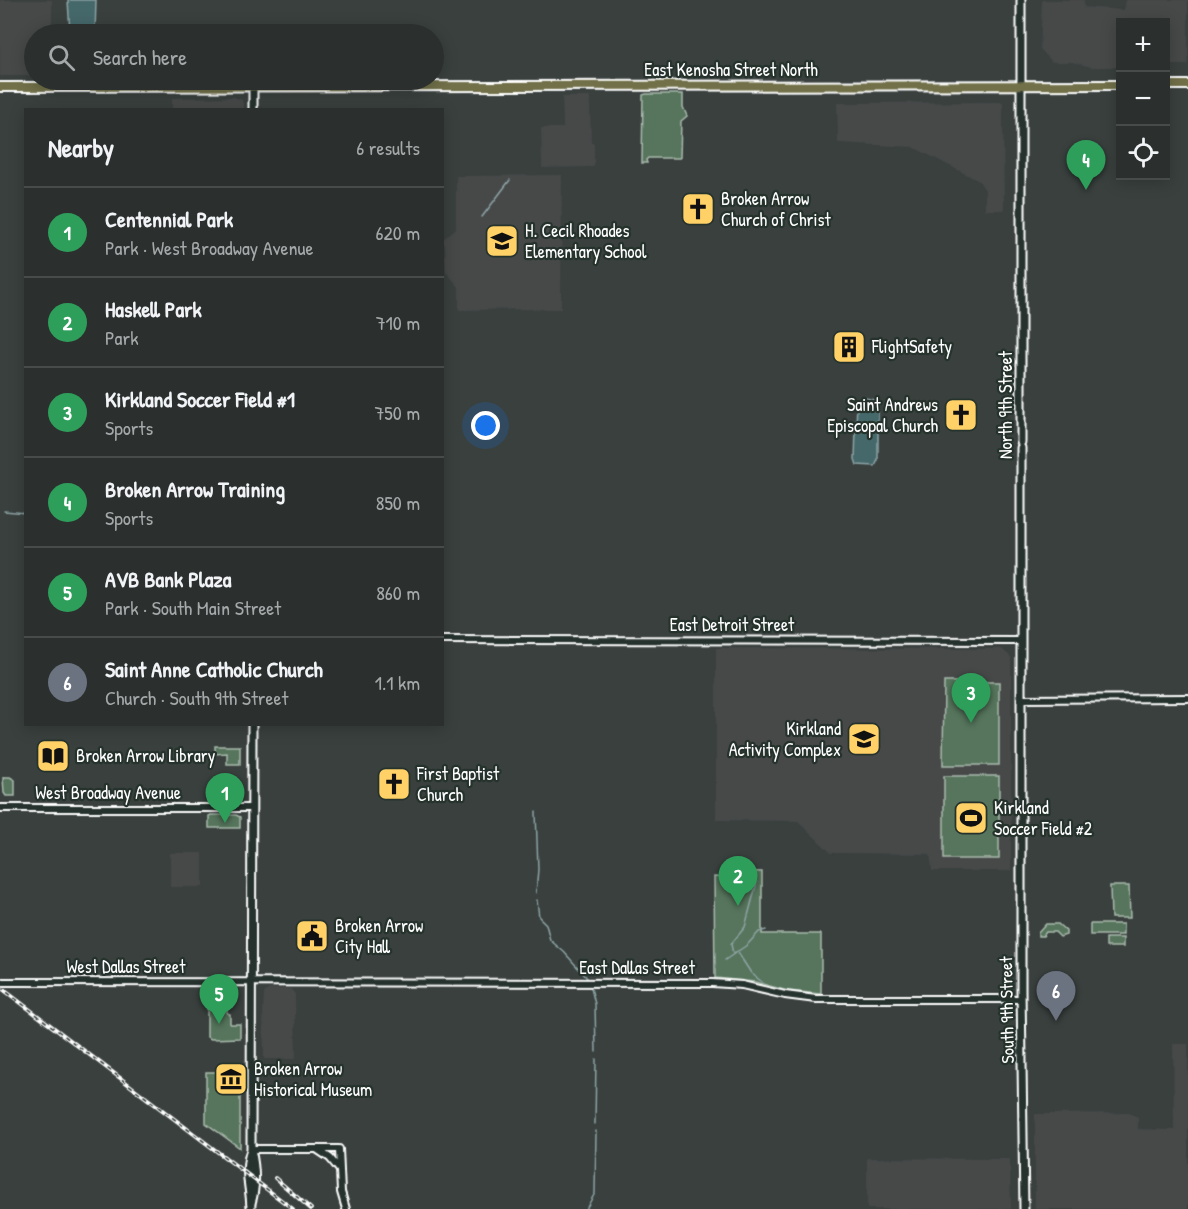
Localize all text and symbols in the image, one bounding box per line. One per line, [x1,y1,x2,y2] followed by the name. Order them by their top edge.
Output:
[1116,18,1170,180] map controls
[1116,18,1170,72] button: +
[24,24,444,90] search box
[45,41,78,74] icon: search
[93,42,187,72] text: Search here
[644,57,818,82] street label: East Kenosha Street North
[1116,72,1170,126] button: −
[1116,126,1170,180] button: locate
[48,130,114,165] text: Nearby
[356,134,420,161] text: 6 results
[1066,140,1106,190] pin: 4
[721,186,831,232] place label: Broken Arrow Church of Christ
[680,191,716,227] church icon: Broken Arrow Church of Christ
[105,204,233,234] text: Centennial Park
[525,218,647,264] place label: H. Cecil Rhoades Elementary School
[64,219,71,246] text: 1
[376,219,420,246] text: 620 m
[484,223,520,259] school or university icon: H. Cecil Rhoades Elementary School
[105,234,314,261] text: Park · West Broadway Avenue
[105,294,202,324] text: Haskell Park
[63,309,72,336] text: 2
[376,309,420,336] text: 710 m
[105,324,138,351] text: Park
[831,329,867,365] building icon: FlightSafety
[871,334,952,359] place label: FlightSafety
[993,350,1018,459] street label: North 9th Street
[105,384,295,414] text: Kirkland Soccer Field #1
[827,392,938,438] place label: Saint Andrews Episcopal Church
[943,397,979,433] church icon: Saint Andrews Episcopal Church
[63,399,72,426] text: 3
[374,399,420,426] text: 750 m
[471,411,500,440] your location
[105,414,153,441] text: Sports
[105,474,285,504] text: Broken Arrow Training
[64,489,71,516] text: 4
[376,489,420,516] text: 850 m
[105,504,153,531] text: Sports
[105,564,231,594] text: AVB Bank Plaza
[63,579,72,606] text: 5
[376,579,420,606] text: 860 m
[105,594,281,621] text: Park · South Main Street
[670,612,795,637] street label: East Detroit Street
[105,654,323,684] text: Saint Anne Catholic Church
[64,669,71,696] text: 6
[375,669,420,696] text: 1.1 km
[952,674,990,723] pin: 3
[105,684,288,711] text: Church · South 9th Street
[729,716,841,762] place label: Kirkland Activity Complex
[846,721,882,757] school or university icon: Kirkland Activity Complex
[35,738,71,774] library icon: Broken Arrow Library
[76,743,216,768] place label: Broken Arrow Library
[416,761,500,807] place label: First Baptist Church
[376,766,412,802] church icon: First Baptist Church
[206,774,244,823] pin: 1
[35,780,181,805] street label: West Broadway Avenue
[994,795,1093,841] place label: Kirkland Soccer Field #2
[953,800,989,836] sports icon: Kirkland Soccer Field #2
[718,856,758,906] pin: 2
[335,913,423,959] place label: Broken Arrow City Hall
[294,918,330,954] public building icon: Broken Arrow City Hall
[67,954,186,979] street label: West Dallas Street
[579,955,696,980] street label: East Dallas Street
[993,955,1020,1064] street label: South 9th Street
[1036,972,1076,1021] pin: 6
[200,974,238,1024] pin: 5
[254,1056,372,1102] place label: Broken Arrow Historical Museum
[213,1061,249,1097] museum icon: Broken Arrow Historical Museum

